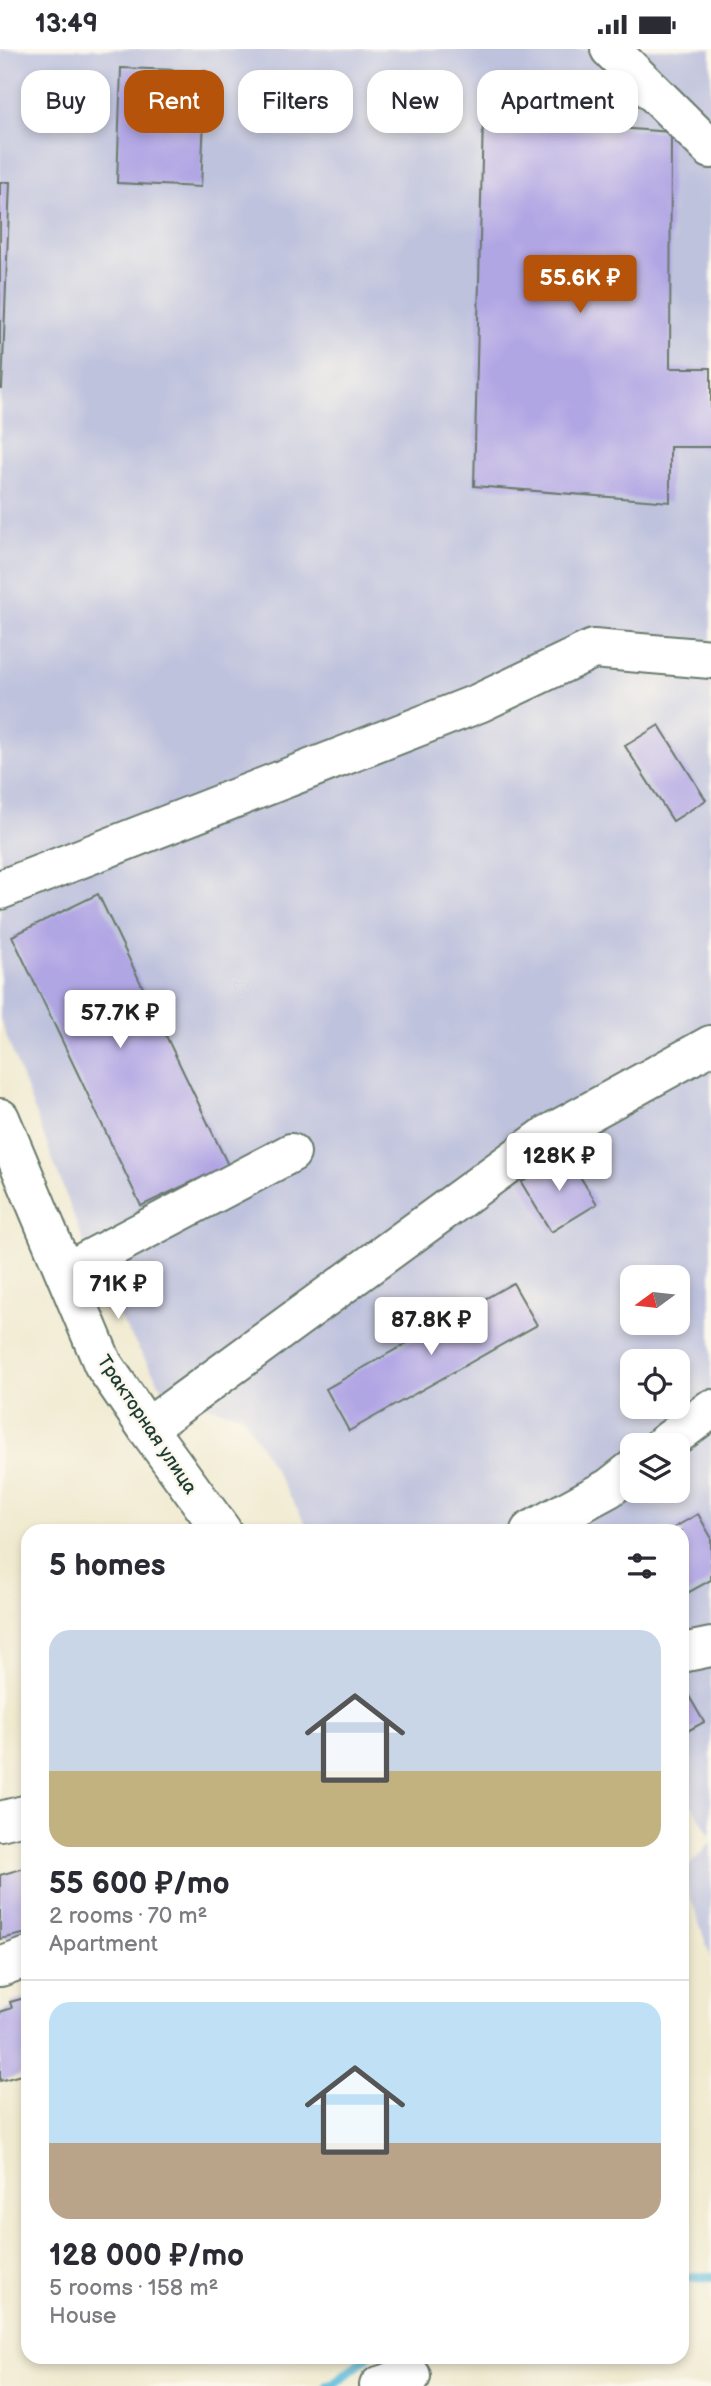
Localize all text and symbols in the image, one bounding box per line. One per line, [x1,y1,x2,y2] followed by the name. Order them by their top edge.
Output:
[35,9,98,40] text: 13:49
[21,70,110,133] chip: Buy
[124,70,224,133] chip: Rent
[238,70,353,133] chip: Filters
[367,70,463,133] chip: New
[477,70,638,133] chip: Apartment
[515,255,645,315] pin: 55.6K ₽
[540,264,620,292] text: 55.6K ₽
[55,991,185,1050] pin: 57.7K ₽
[81,999,159,1027] text: 57.7K ₽
[502,1133,616,1193] pin: 128K ₽
[523,1142,595,1170] text: 128K ₽
[69,1261,167,1321] pin: 71K ₽
[620,1265,690,1335] north arrow
[620,1265,690,1503] map controls
[89,1270,147,1298] text: 71K ₽
[366,1297,496,1357] pin: 87.8K ₽
[391,1306,471,1334] text: 87.8K ₽
[620,1349,690,1419] button: locate
[92,1351,202,1499] street label: Тракторная улица
[620,1433,690,1503] button: layers
[623,1547,661,1585] icon: filters
[49,1548,166,1584] text: 5 homes
[292,1675,418,1801] icon: home
[49,1866,230,1902] text: 55 600 ₽/mo
[49,1902,208,1930] text: 2 rooms · 70 m²
[49,1930,158,1958] text: Apartment
[292,2047,418,2173] icon: home
[49,2238,244,2274] text: 128 000 ₽/mo
[49,2274,218,2302] text: 5 rooms · 158 m²
[49,2302,116,2330] text: House

